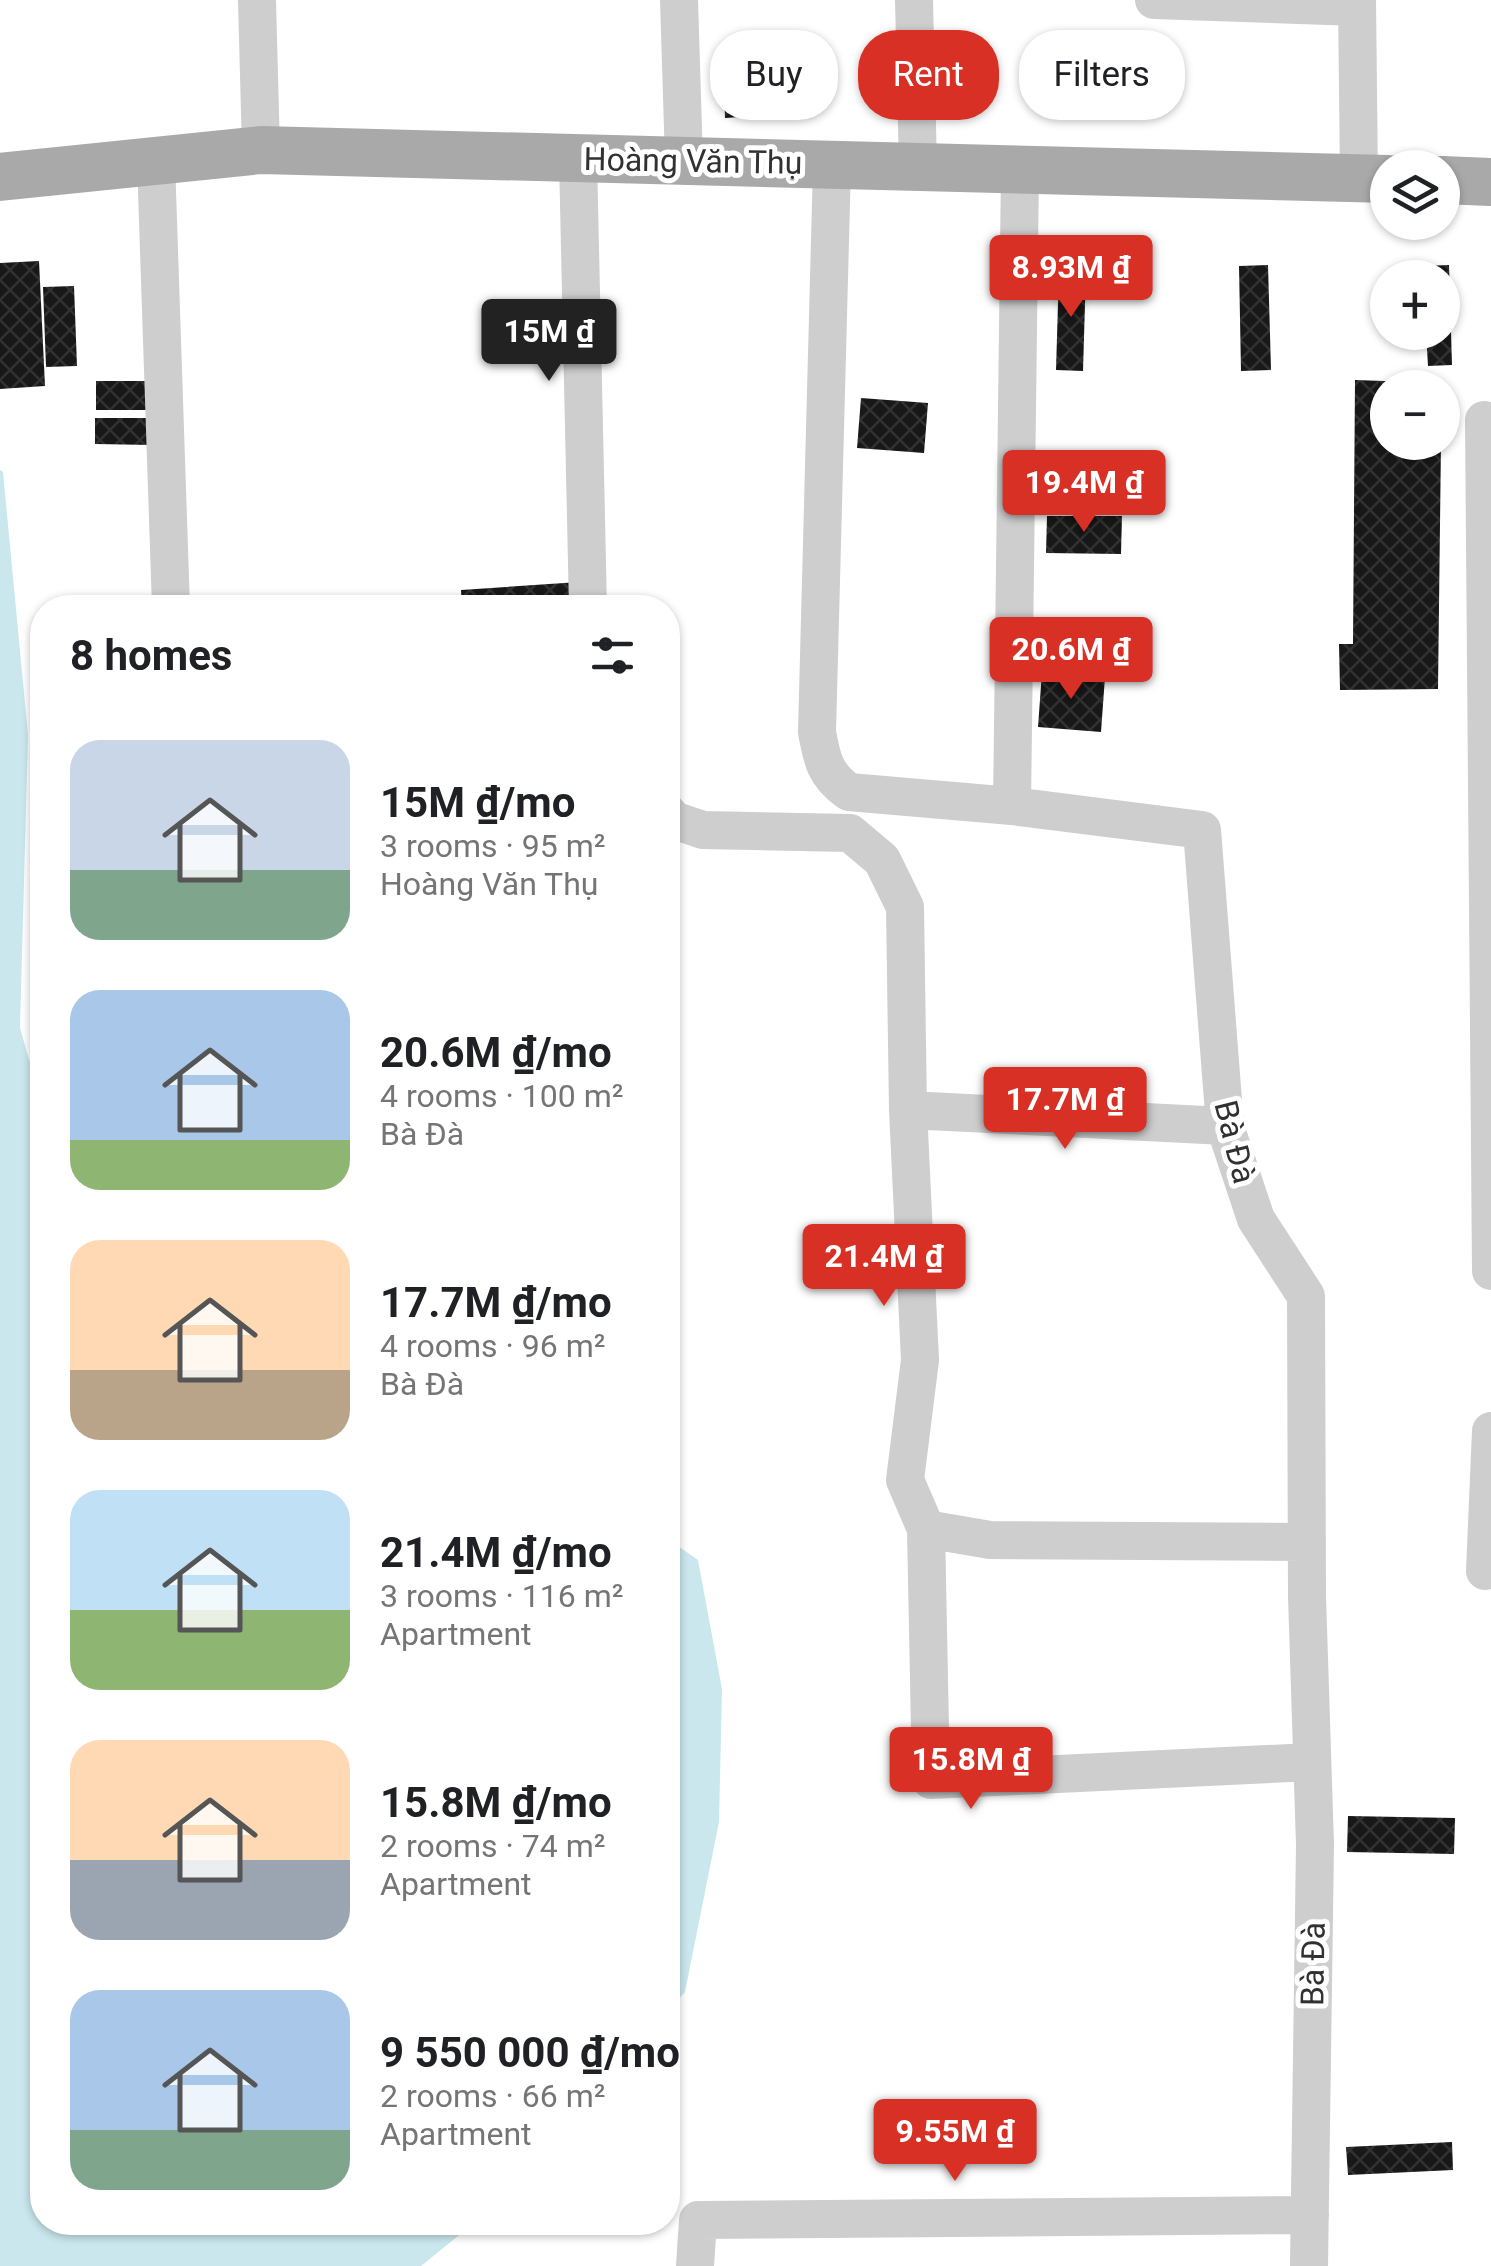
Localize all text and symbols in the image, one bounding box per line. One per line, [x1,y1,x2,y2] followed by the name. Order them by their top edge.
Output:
[710,30,838,120] chip: Buy
[858,30,999,120] chip: Rent
[1019,30,1185,120] chip: Filters
[583,140,803,182] street label: Hoàng Văn Thụ
[1370,150,1460,460] map controls
[1370,150,1460,240] button: layers
[979,235,1163,320] pin: 8.93M ₫
[1012,248,1130,286] text: 8.93M ₫
[1370,260,1460,350] button: +
[479,299,619,384] pin: 15M ₫
[503,312,595,350] text: 15M ₫
[1370,370,1460,460] button: −
[992,450,1176,535] pin: 19.4M ₫
[1025,463,1143,501] text: 19.4M ₫
[979,617,1163,702] pin: 20.6M ₫
[585,628,640,683] icon: filters
[1012,630,1130,668] text: 20.6M ₫
[70,631,232,680] text: 8 homes
[380,778,575,827] text: 15M ₫/mo
[150,780,270,900] icon: home
[380,827,605,865] text: 3 rooms · 95 m²
[380,865,598,903] text: Hoàng Văn Thụ
[380,1028,612,1077] text: 20.6M ₫/mo
[150,1030,270,1150] icon: home
[973,1067,1157,1152] pin: 17.7M ₫
[380,1077,623,1115] text: 4 rooms · 100 m²
[1006,1080,1124,1118] text: 17.7M ₫
[1206,1097,1264,1187] street label: Bà Đà
[380,1115,464,1153] text: Bà Đà
[792,1224,976,1309] pin: 21.4M ₫
[825,1237,943,1275] text: 21.4M ₫
[380,1278,612,1327] text: 17.7M ₫/mo
[150,1280,270,1400] icon: home
[380,1327,605,1365] text: 4 rooms · 96 m²
[380,1365,464,1403] text: Bà Đà
[380,1528,612,1577] text: 21.4M ₫/mo
[150,1530,270,1650] icon: home
[380,1577,623,1615] text: 3 rooms · 116 m²
[380,1615,532,1653] text: Apartment
[879,1727,1063,1812] pin: 15.8M ₫
[912,1740,1030,1778] text: 15.8M ₫
[380,1778,612,1827] text: 15.8M ₫/mo
[150,1780,270,1900] icon: home
[380,1827,605,1865] text: 2 rooms · 74 m²
[380,1865,532,1903] text: Apartment
[1293,1922,1333,2006] street label: Bà Đà
[380,2028,680,2077] text: 9 550 000 ₫/mo
[150,2030,270,2150] icon: home
[380,2077,605,2115] text: 2 rooms · 66 m²
[863,2099,1047,2184] pin: 9.55M ₫
[896,2112,1014,2150] text: 9.55M ₫
[380,2115,532,2153] text: Apartment

